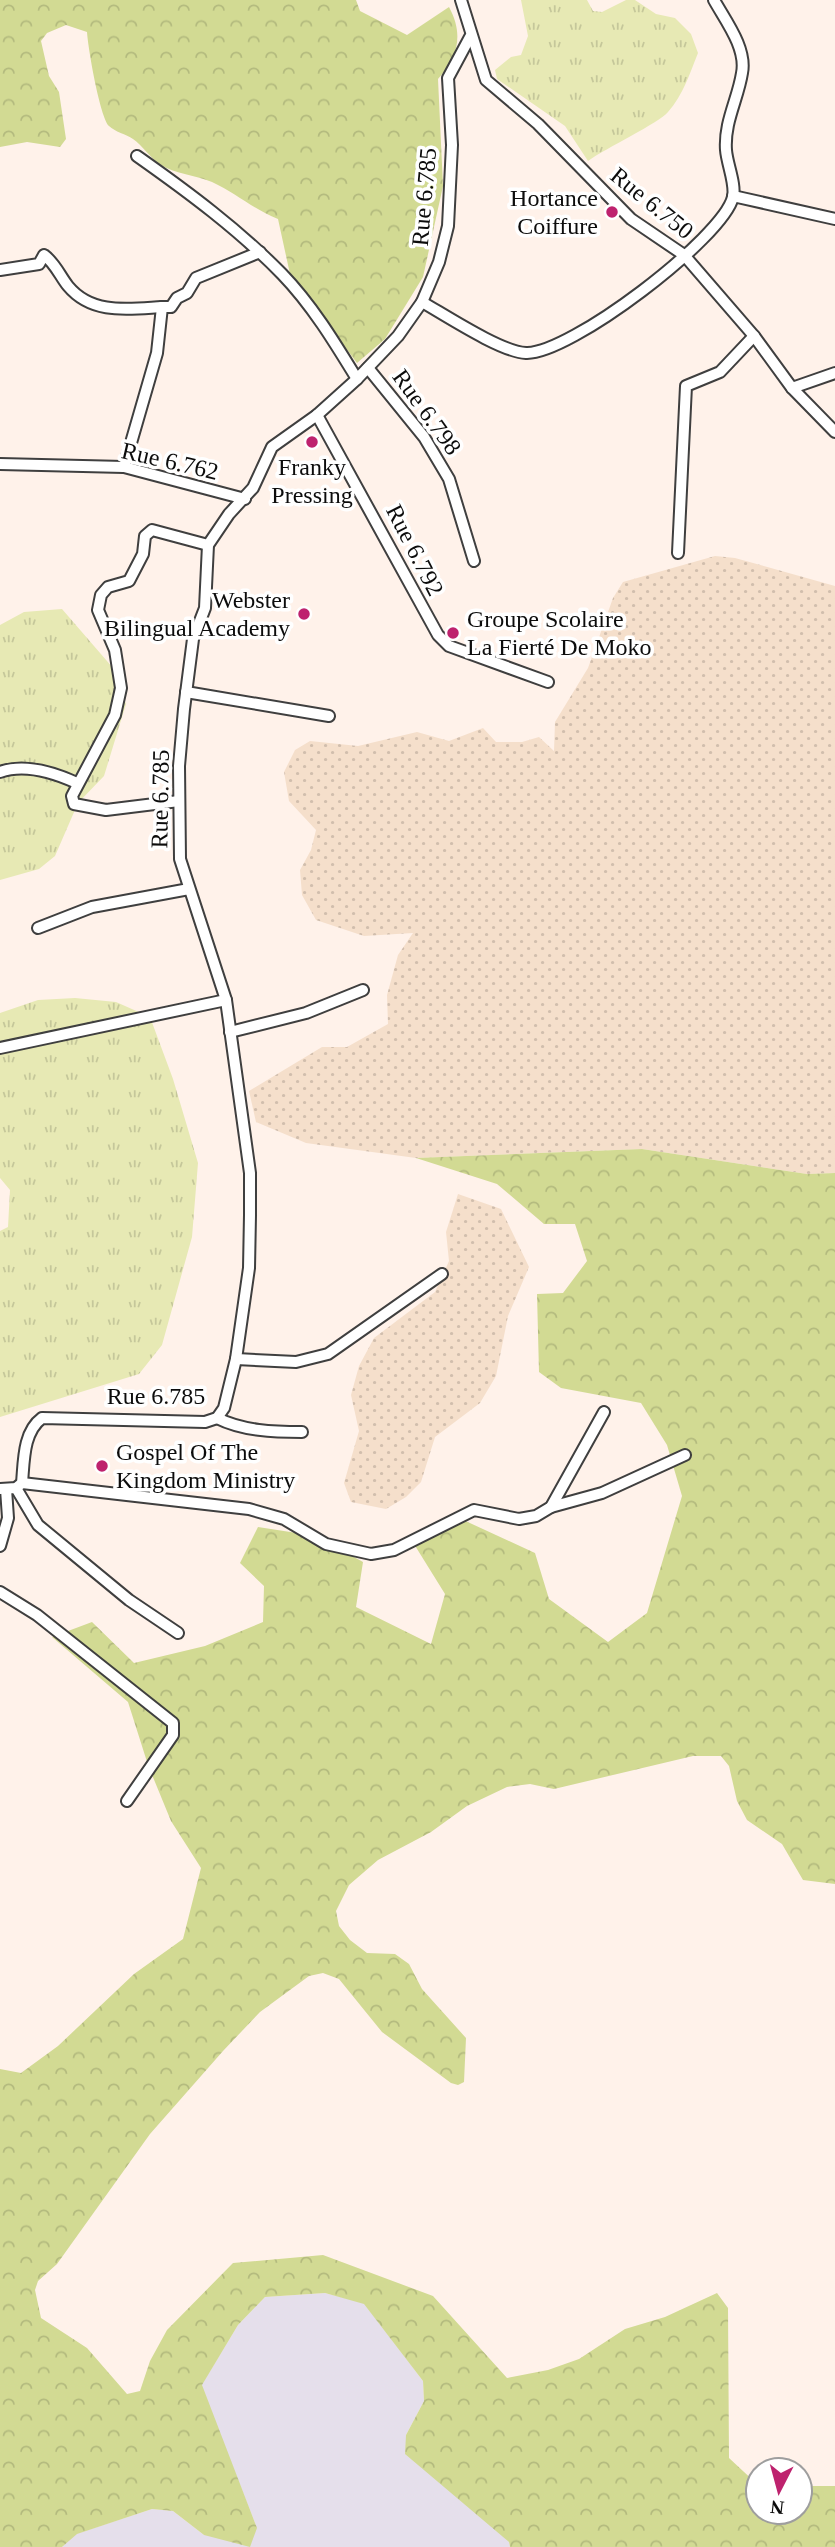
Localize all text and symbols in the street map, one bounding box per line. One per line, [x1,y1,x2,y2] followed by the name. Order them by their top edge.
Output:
[407,147,441,247] street label: Rue 6.785
[605,162,699,244] street label: Rue 6.750
[510,185,598,239] place label: Hortance Coiffure
[604,204,620,220] marker: Hortance Coiffure
[387,364,467,460] street label: Rue 6.798
[304,434,320,450] marker: Franky Pressing
[119,437,221,485] street label: Rue 6.762
[271,454,353,508] place label: Franky Pressing
[381,500,449,600] street label: Rue 6.792
[104,587,290,641] place label: Webster Bilingual Academy
[296,606,312,622] marker: Webster Bilingual Academy
[467,606,652,660] place label: Groupe Scolaire La Fierté De Moko
[445,625,461,641] marker: Groupe Scolaire La Fierté De Moko
[146,749,174,849] street label: Rue 6.785
[107,1383,205,1409] street label: Rue 6.785
[116,1439,295,1493] place label: Gospel Of The Kingdom Ministry
[94,1458,110,1474] marker: Gospel Of The Kingdom Ministry
[744,2456,814,2526] north arrow
[769,2496,785,2519] text: N

